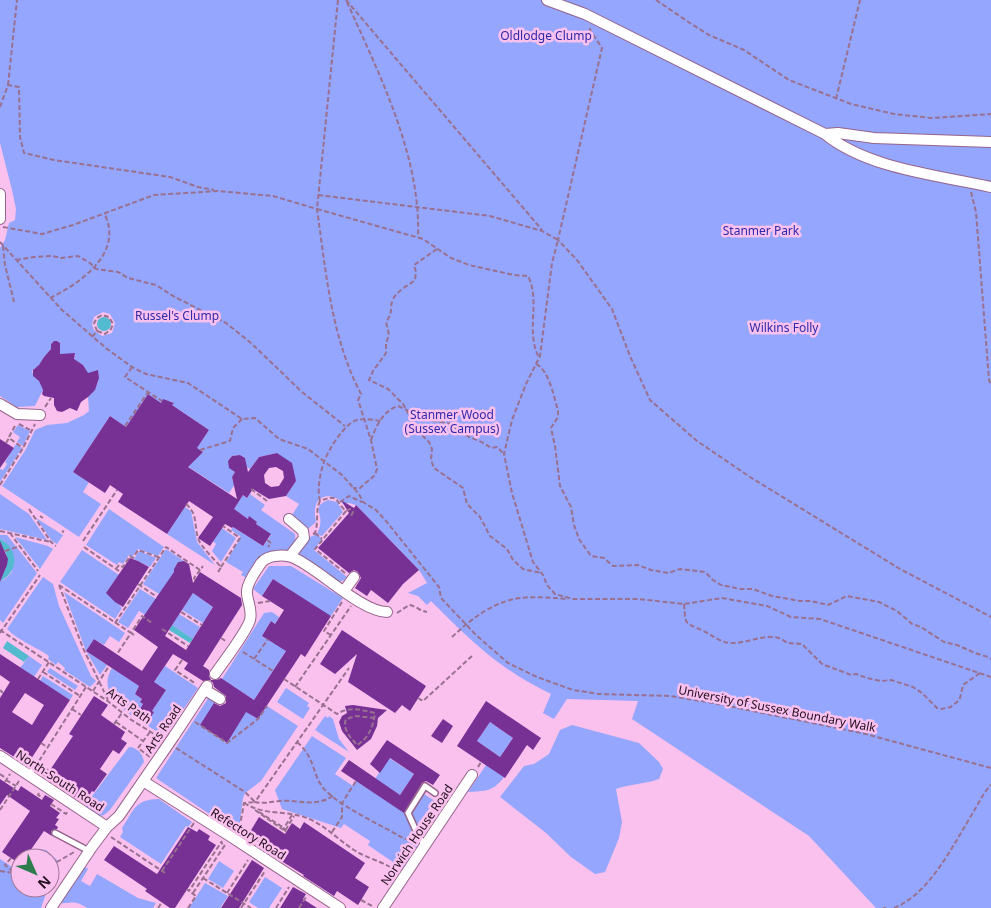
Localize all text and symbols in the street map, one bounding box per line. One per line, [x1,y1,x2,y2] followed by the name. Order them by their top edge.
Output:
[500,27,592,44] park label: Oldlodge Clump
[723,222,800,239] park label: Stanmer Park
[135,307,219,324] park label: Russel's Clump
[750,319,819,336] park label: Wilkins Folly
[405,406,500,437] park label: Stanmer Wood (Sussex Campus)
[677,681,878,736] street label: University of Sussex Boundary Walk
[103,684,155,728] street label: Arts Path
[140,701,185,756] street label: Arts Road
[13,746,108,815] street label: North-South Road
[376,781,457,888] street label: Norwich House Road
[207,804,289,863] street label: Refectory Road
[10,848,60,898] north arrow
[34,872,55,893] text: N

